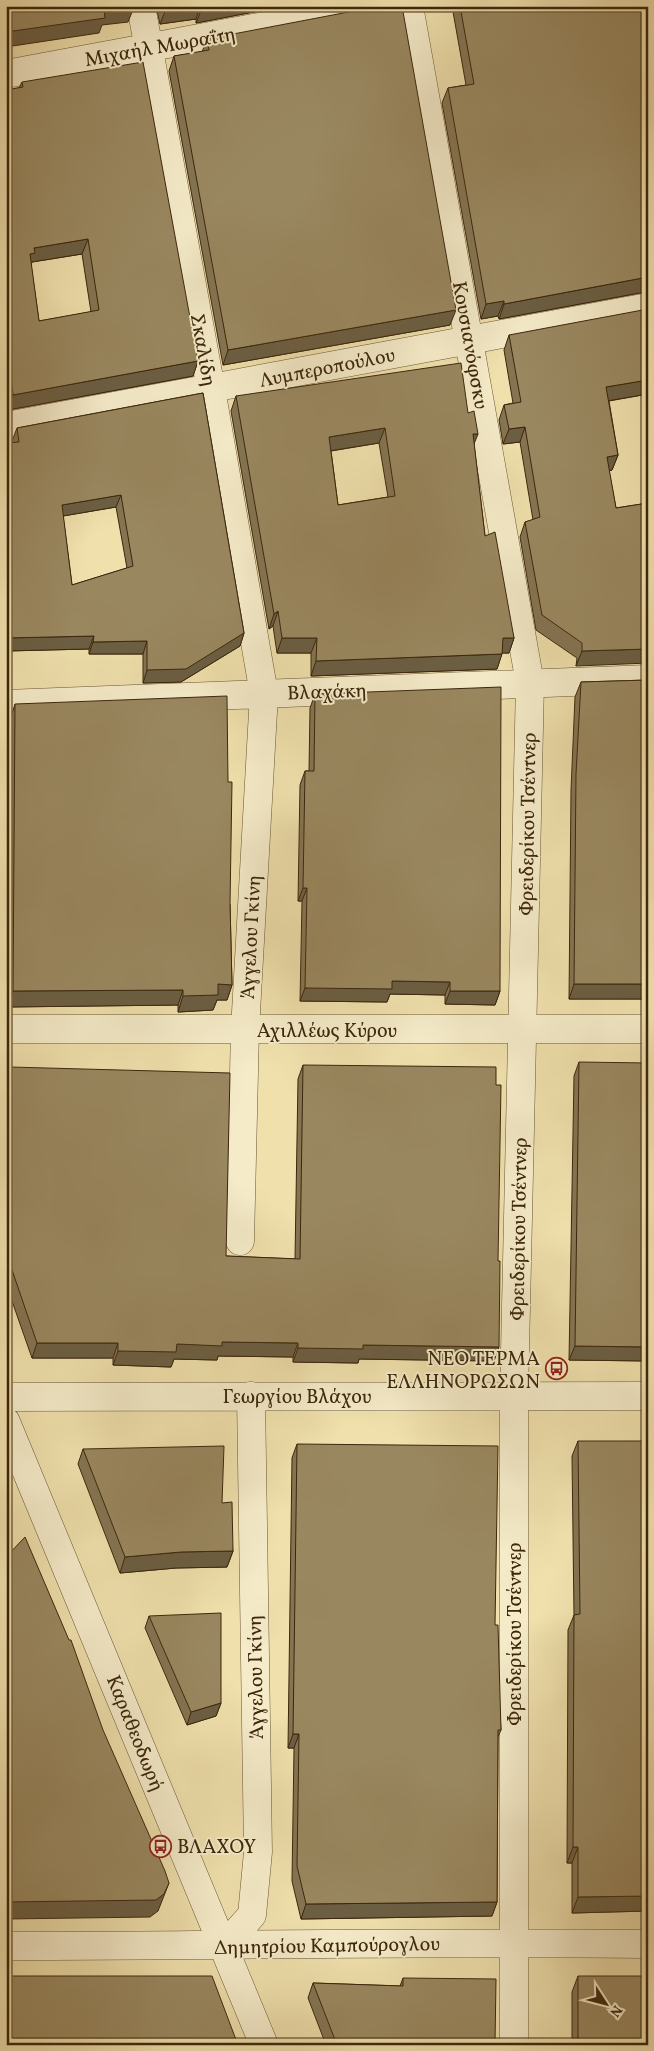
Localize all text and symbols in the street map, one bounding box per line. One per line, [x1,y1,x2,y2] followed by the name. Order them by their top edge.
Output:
[83,21,238,75] street label: Μιχαήλ Μωραΐτη
[444,279,494,411] street label: Κουσιανόφσκυ
[182,312,222,389] street label: Σκαλίδη
[257,342,398,396] street label: Λυμπεροπούλου
[287,678,367,708] street label: Βλαχάκη
[513,732,545,916] street label: Φρειδερίκου Τσέντνερ
[235,874,269,1000] street label: Άγγελου Γκίνη
[257,1018,397,1046] street label: Αχιλλέως Κύρου
[504,1137,536,1321] street label: Φρειδερίκου Τσέντνερ
[386,1346,540,1397] place label: ΝΕΟ ΤΕΡΜΑ ΕΛΛΗΝΟΡΩΣΩΝ
[544,1357,568,1381] bus stop icon: ΝΕΟ ΤΕΡΜΑ ΕΛΛΗΝΟΡΩΣΩΝ
[222,1384,372,1412] street label: Γεωργίου Βλάχου
[502,1542,530,1726] street label: Φρειδερίκου Τσέντνερ
[242,1614,272,1739] street label: Άγγελου Γκίνη
[98,1671,170,1796] street label: Καραθεοδωρή
[149,1834,173,1858] bus stop icon: ΒΛΑΧΟΥ
[177,1834,257,1862] place label: ΒΛΑΧΟΥ
[214,1931,440,1963] street label: Δημητρίου Καμπούρογλου
[582,1978,632,2028] north arrow
[605,2001,626,2020] text: N

